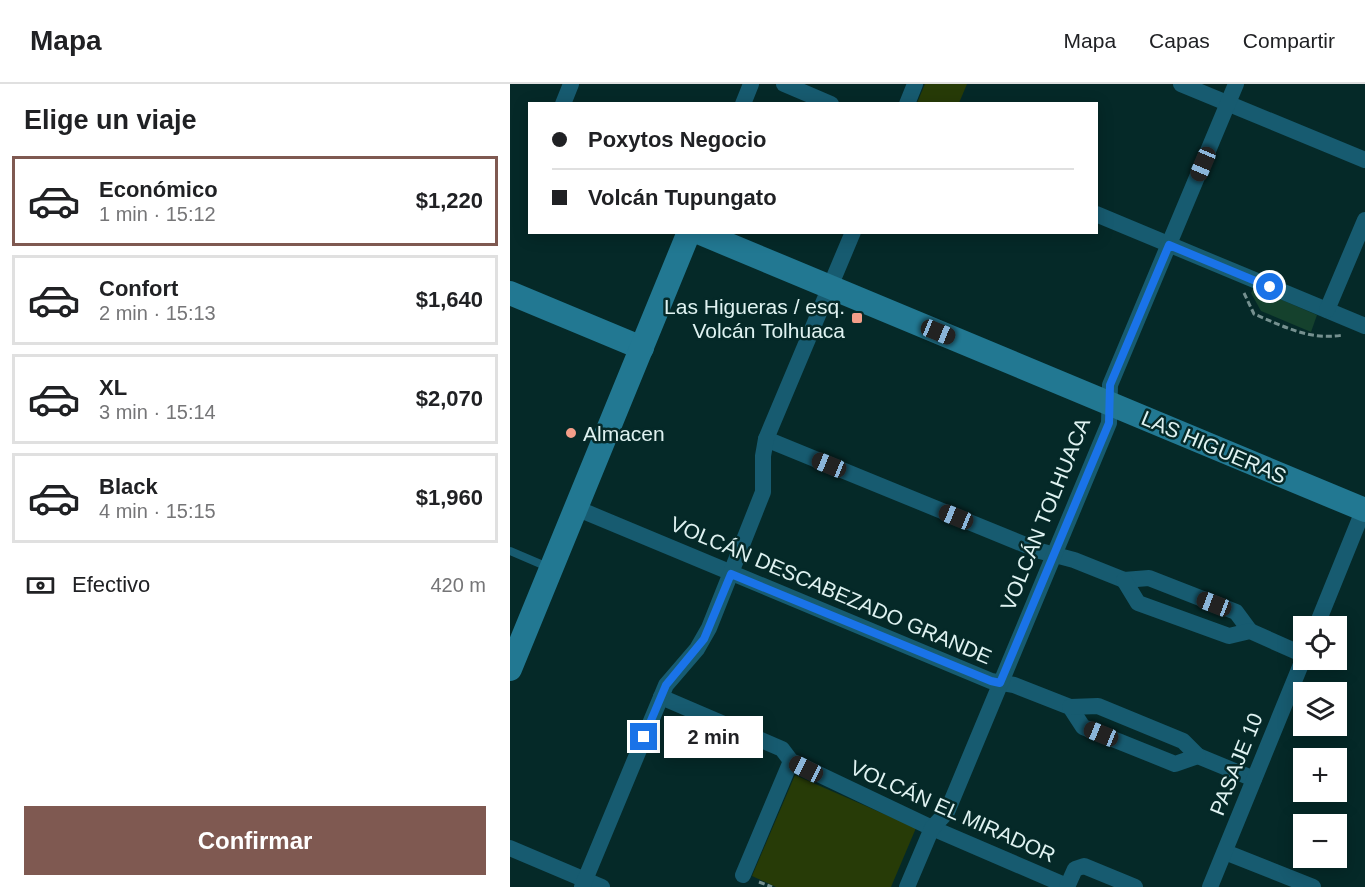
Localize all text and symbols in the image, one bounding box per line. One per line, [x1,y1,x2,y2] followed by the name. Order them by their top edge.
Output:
[30,25,102,56] text: Mapa
[1064,29,1116,52] text: Mapa
[1149,29,1210,52] text: Capas
[1243,29,1335,52] text: Compartir
[24,105,197,135] text: Elige un viaje
[588,127,766,152] text: Poxytos Negocio
[1188,144,1218,184] car
[27,174,81,228] icon: car
[99,177,218,202] text: Económico
[588,185,777,210] text: Volcán Tupungato
[416,188,483,213] text: $1,220
[99,203,216,225] text: 1 min · 15:12
[27,273,81,327] icon: car
[1256,273,1283,300] route start
[99,276,178,301] text: Confort
[416,287,483,312] text: $1,640
[664,295,845,342] place label: Las Higueras / esq. Volcán Tolhuaca
[99,302,216,324] text: 2 min · 15:13
[850,311,864,325] marker: Las Higueras / esq. Volcán Tolhuaca
[918,317,958,347] car
[27,372,81,426] icon: car
[99,375,127,400] text: XL
[416,386,483,411] text: $2,070
[99,401,216,423] text: 3 min · 15:14
[1138,406,1290,488] street label: LAS HIGUERAS
[996,414,1094,614] street label: VOLCÁN TOLHUACA
[583,422,665,445] place label: Almacen
[564,426,578,440] marker: Almacen
[809,450,849,480] car
[27,471,81,525] icon: car
[99,474,158,499] text: Black
[416,485,483,510] text: $1,960
[99,500,216,522] text: 4 min · 15:15
[936,502,976,532] car
[667,512,995,668] street label: VOLCÁN DESCABEZADO GRANDE
[24,569,57,602] icon: cash
[72,572,150,597] text: Efectivo
[430,574,486,596] text: 420 m
[1194,589,1234,619] car
[1293,616,1347,868] map controls
[1293,616,1347,670] button: locate
[1293,682,1347,736] button: layers
[1205,710,1267,818] street label: PASAJE 10
[665,716,764,758] callout: 2 min
[1081,719,1121,749] car
[630,723,657,750] route end
[687,726,740,748] text: 2 min
[1293,748,1347,802] button: +
[786,753,826,785] car
[847,755,1059,867] street label: VOLCÁN EL MIRADOR
[24,806,486,875] button: Confirmar
[1293,814,1347,868] button: −

